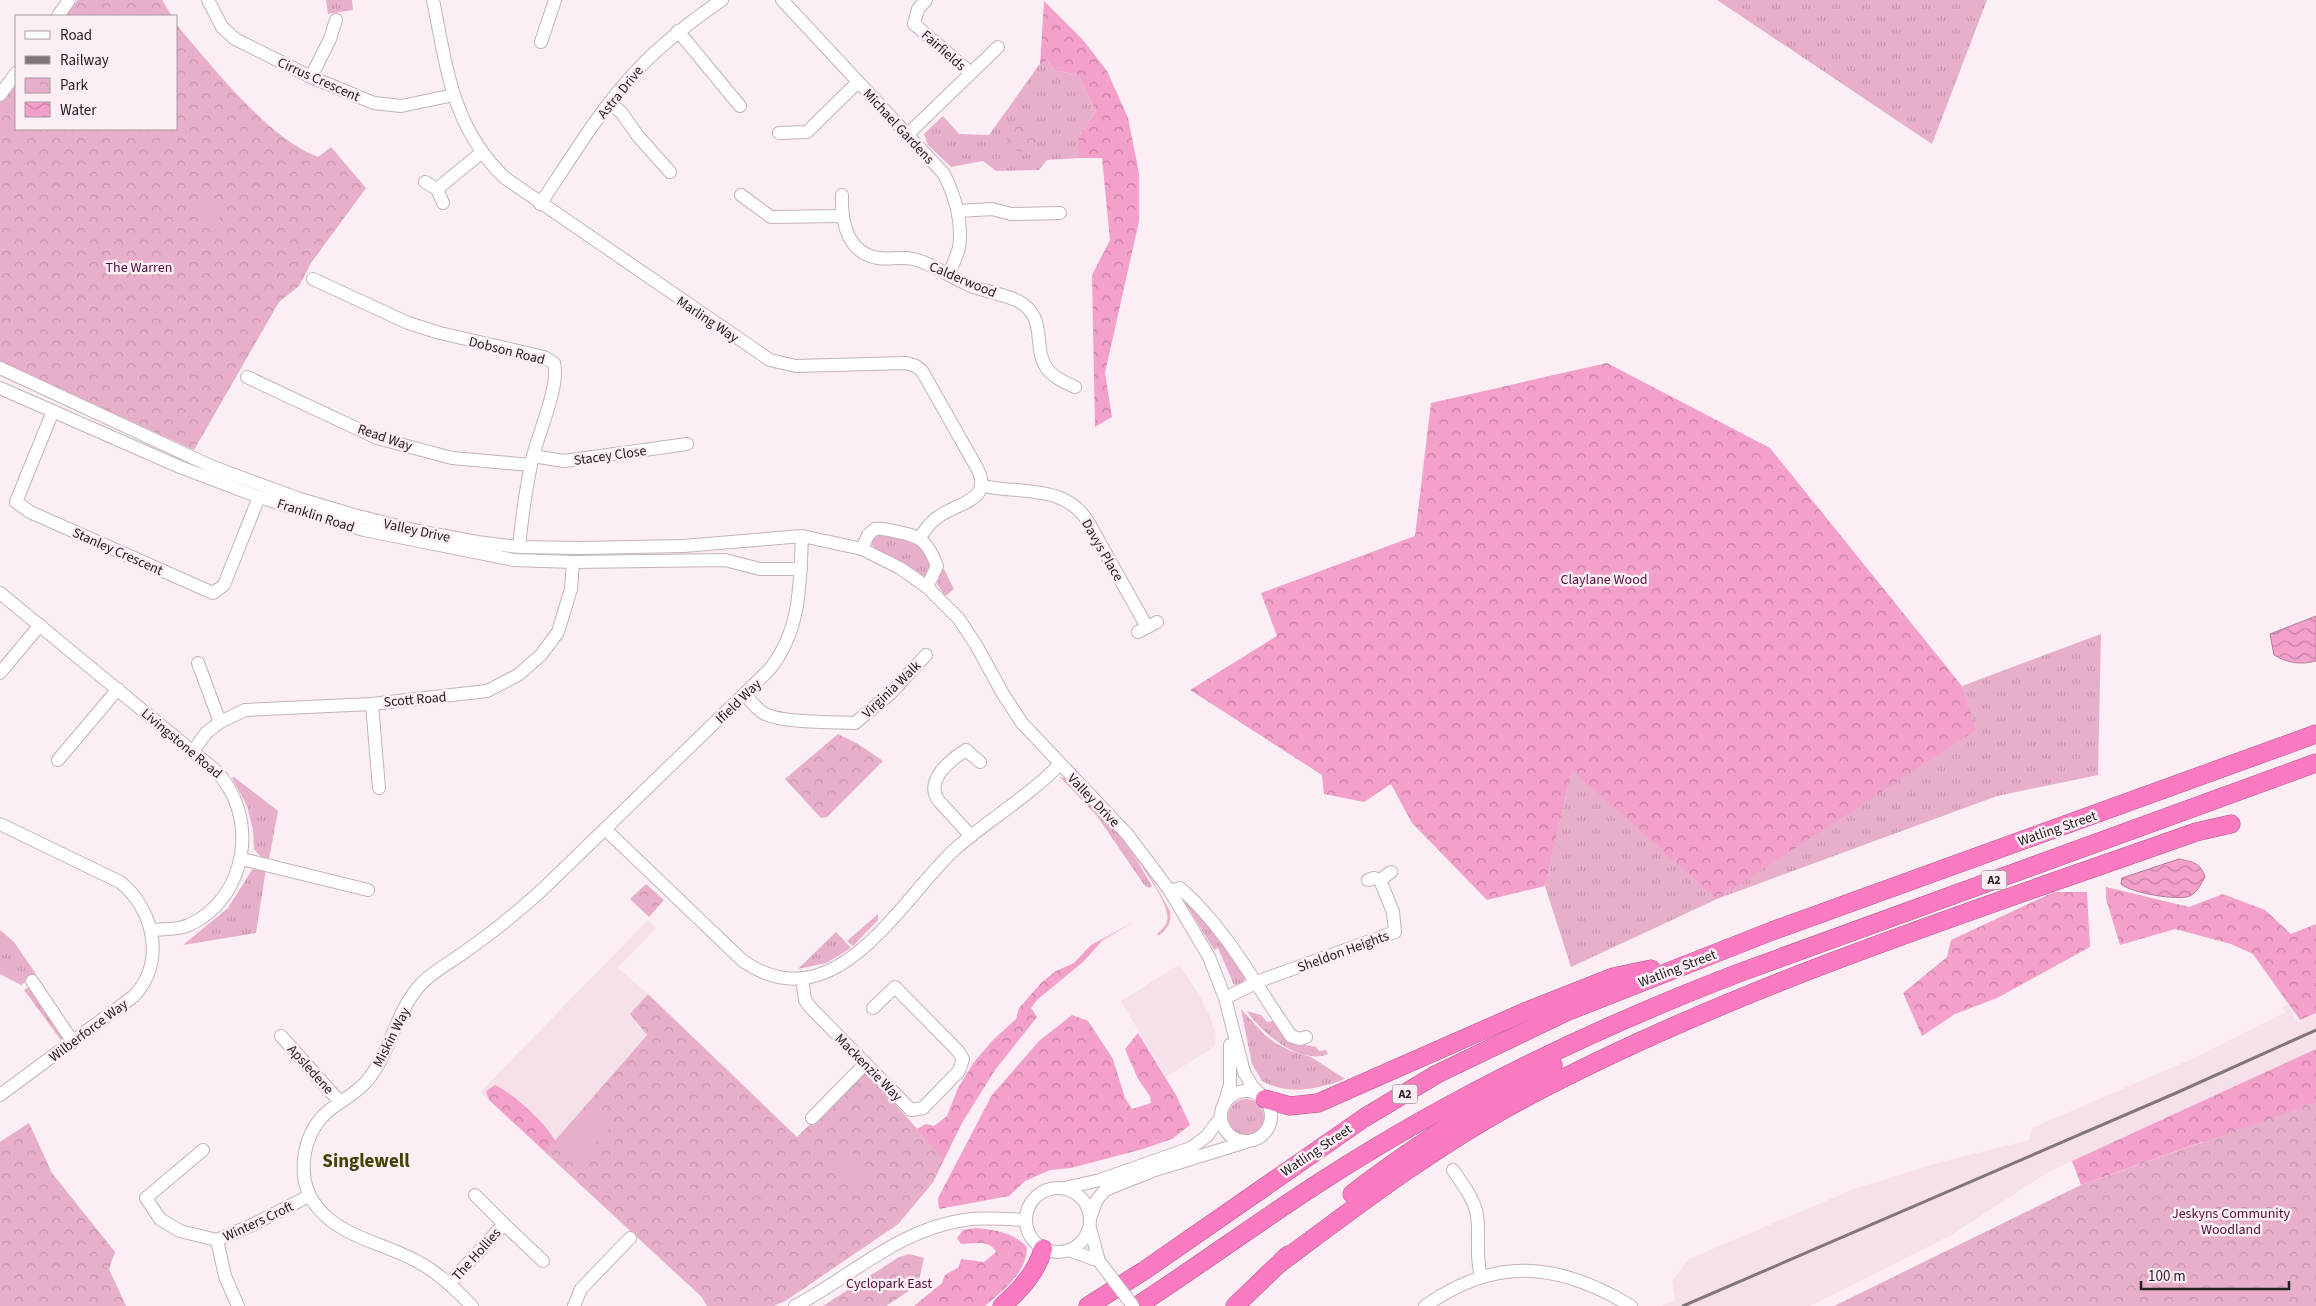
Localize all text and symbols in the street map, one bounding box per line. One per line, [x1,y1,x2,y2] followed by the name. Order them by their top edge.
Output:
[15,15,178,130] legend
[60,25,92,46] text: Road
[917,26,970,76] street label: Fairfields
[60,50,109,71] text: Railway
[274,53,363,107] street label: Cirrus Crescent
[593,62,648,123] street label: Astra Drive
[60,75,89,96] text: Park
[858,85,939,169] street label: Michael Gardens
[60,100,97,121] text: Water
[926,257,999,303] street label: Calderwood
[106,258,172,278] park label: The Warren
[672,292,743,348] street label: Marling Way
[467,332,547,370] street label: Dobson Road
[355,419,415,457] street label: Read Way
[573,441,648,471] street label: Stacey Close
[274,494,357,538] street label: Franklin Road
[382,514,452,548] street label: Valley Drive
[1076,516,1128,585] street label: Davys Place
[69,523,166,581] street label: Stanley Crescent
[1560,570,1648,590] park label: Claylane Wood
[858,656,926,723] street label: Virginia Walk
[711,675,766,729] street label: Ifield Way
[383,687,447,713] street label: Scott Road
[137,704,226,784] street label: Livingstone Road
[1063,769,1124,832] street label: Valley Drive
[2015,806,2100,852] street label: Watling Street
[1982,870,2006,890] road number: A2
[1295,926,1392,978] street label: Sheldon Heights
[1636,945,1719,993] street label: Watling Street
[45,994,133,1067] street label: Wilberforce Way
[368,1004,416,1071] street label: Miskin Way
[830,1029,907,1106] street label: Mackenzie Way
[282,1040,338,1099] street label: Apsledene
[1392,1084,1418,1104] road number: A2
[1277,1119,1356,1182] street label: Watling Street
[322,1148,410,1175] district label: Singlewell
[220,1197,298,1247] street label: Winters Croft
[2172,1204,2291,1240] park label: Jeskyns Community Woodland
[448,1224,506,1286] street label: The Hollies
[2141,1258,2288,1290] scale bar
[2148,1266,2186,1287] text: 100 m
[846,1274,932,1294] park label: Cyclopark East

